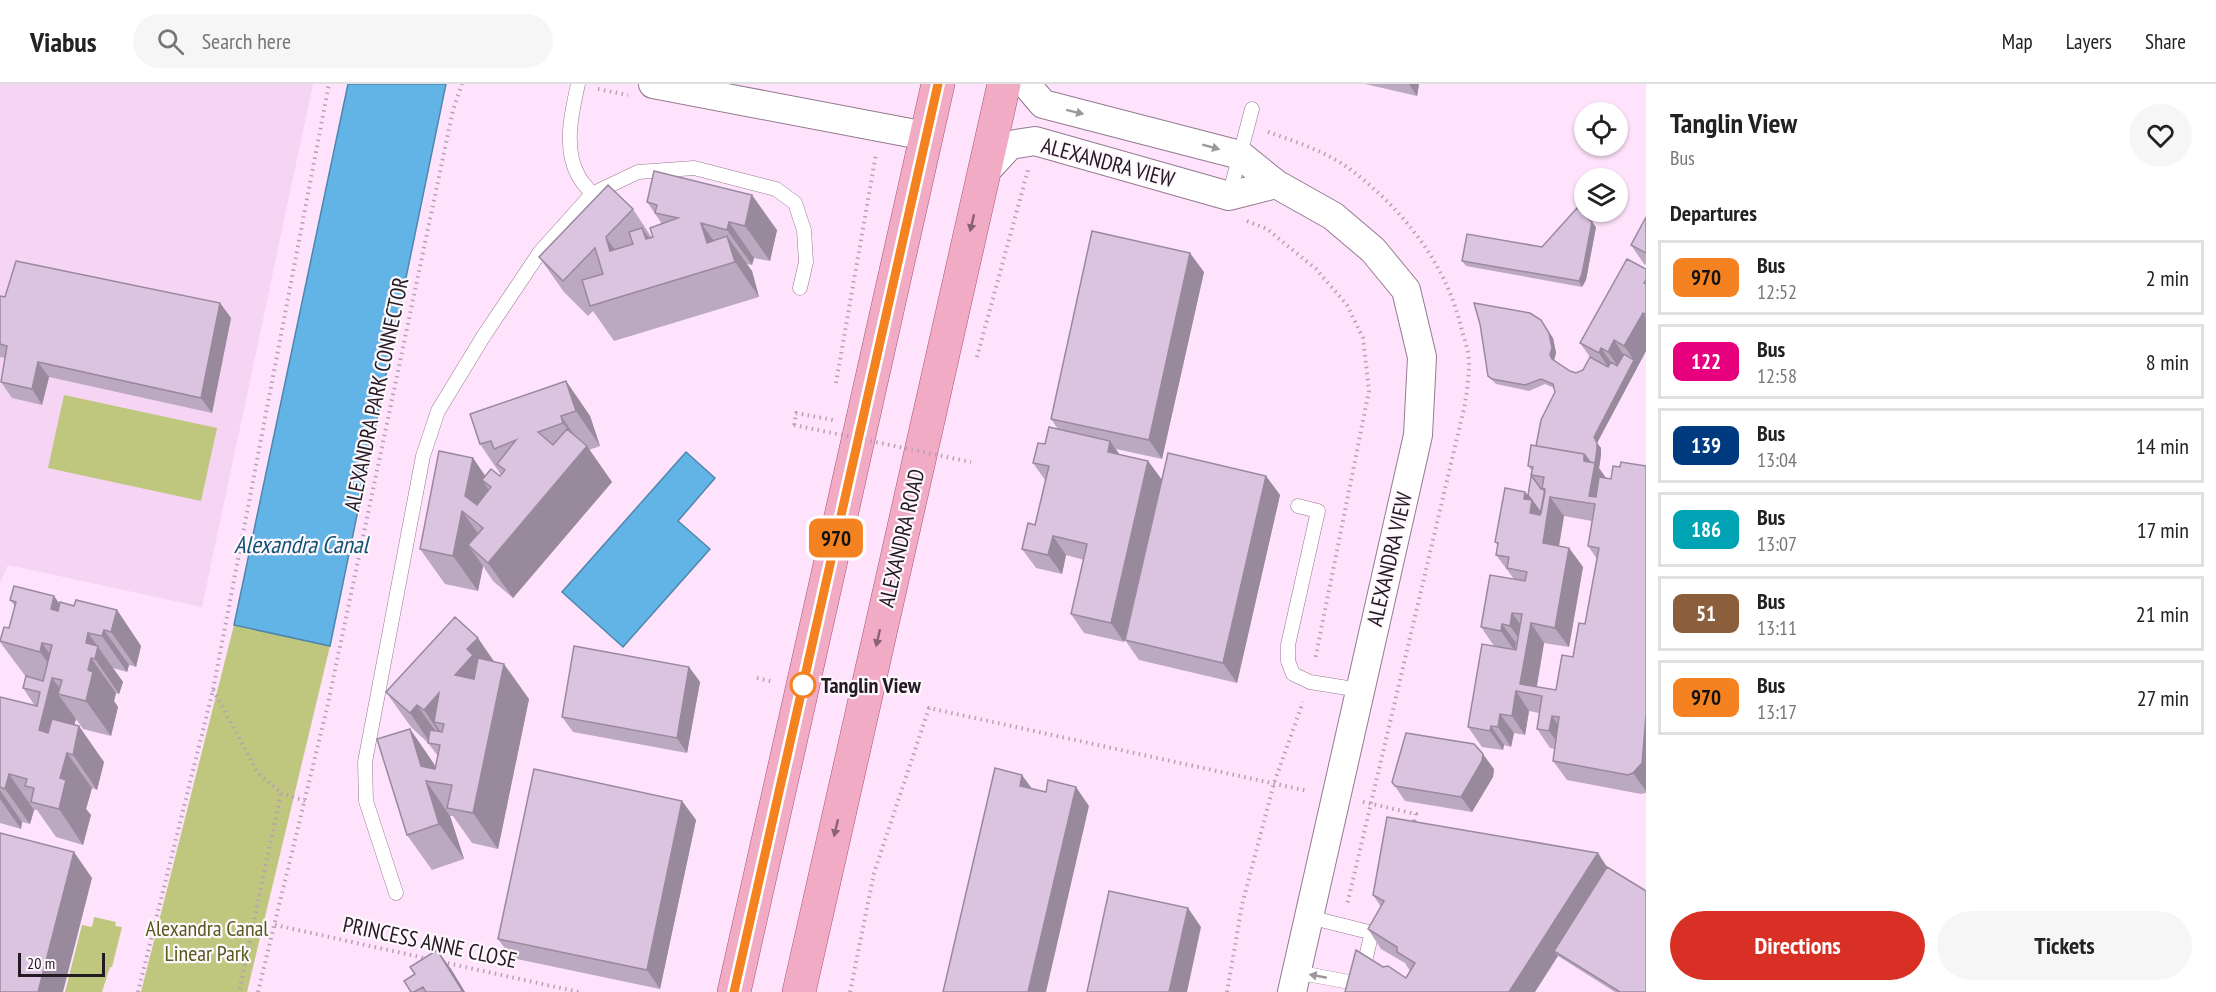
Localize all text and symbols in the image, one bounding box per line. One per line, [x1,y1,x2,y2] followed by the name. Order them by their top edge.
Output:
[133,14,553,68] search box
[30,23,97,60] text: Viabus
[154,25,187,58] icon: search
[202,27,291,55] text: Search here
[2002,28,2033,55] text: Map
[2066,28,2112,55] text: Layers
[2145,28,2186,55] text: Share
[1574,102,1628,222] map controls
[1574,102,1628,156] button: locate
[1670,104,1797,141] text: Tanglin View
[2129,104,2192,167] button: heart
[1066,107,1084,117] one-way arrow
[1038,131,1178,193] street label: ALEXANDRA VIEW
[1202,143,1220,152] one-way arrow
[1670,145,1695,171] text: Bus
[1574,168,1628,222] button: layers
[1670,199,1757,227] text: Departures
[967,214,977,232] one-way arrow
[1757,251,1785,279] text: Bus
[1691,264,1721,291] text: 970
[2146,264,2189,292] text: 2 min
[338,275,414,513] street label: ALEXANDRA PARK CONNECTOR
[1757,279,1797,305] text: 12:52
[1757,335,1785,363] text: Bus
[1691,348,1721,375] text: 122
[2146,348,2189,376] text: 8 min
[1757,363,1797,389] text: 12:58
[1757,419,1785,447] text: Bus
[1691,432,1721,459] text: 139
[2136,432,2189,460] text: 14 min
[1757,447,1797,473] text: 13:04
[871,466,931,610] street label: ALEXANDRA ROAD
[1360,489,1418,629] street label: ALEXANDRA VIEW
[1757,503,1785,531] text: Bus
[1691,516,1721,543] text: 186
[2137,516,2189,544] text: 17 min
[802,518,870,558] line badge: 970
[821,525,851,552] text: 970
[234,529,370,560] water label: Alexandra Canal
[1757,531,1797,557] text: 13:07
[1757,587,1785,615] text: Bus
[1696,600,1716,627] text: 51
[2136,600,2189,628] text: 21 min
[1757,615,1797,641] text: 13:11
[873,629,882,648] one-way arrow
[821,671,922,699] place label: Tanglin View
[1757,671,1785,699] text: Bus
[790,672,816,698] marker: Tanglin View
[1691,684,1721,711] text: 970
[2137,684,2189,712] text: 27 min
[1757,699,1797,725] text: 13:17
[830,819,840,838] one-way arrow
[341,910,519,974] street label: PRINCESS ANNE CLOSE
[1670,911,1925,980] button: Directions
[1937,911,2192,980] button: Tickets
[146,914,269,967] park label: Alexandra Canal Linear Park
[18,950,105,978] scale bar
[27,953,55,973] text: 20 m
[1308,971,1327,980] one-way arrow

